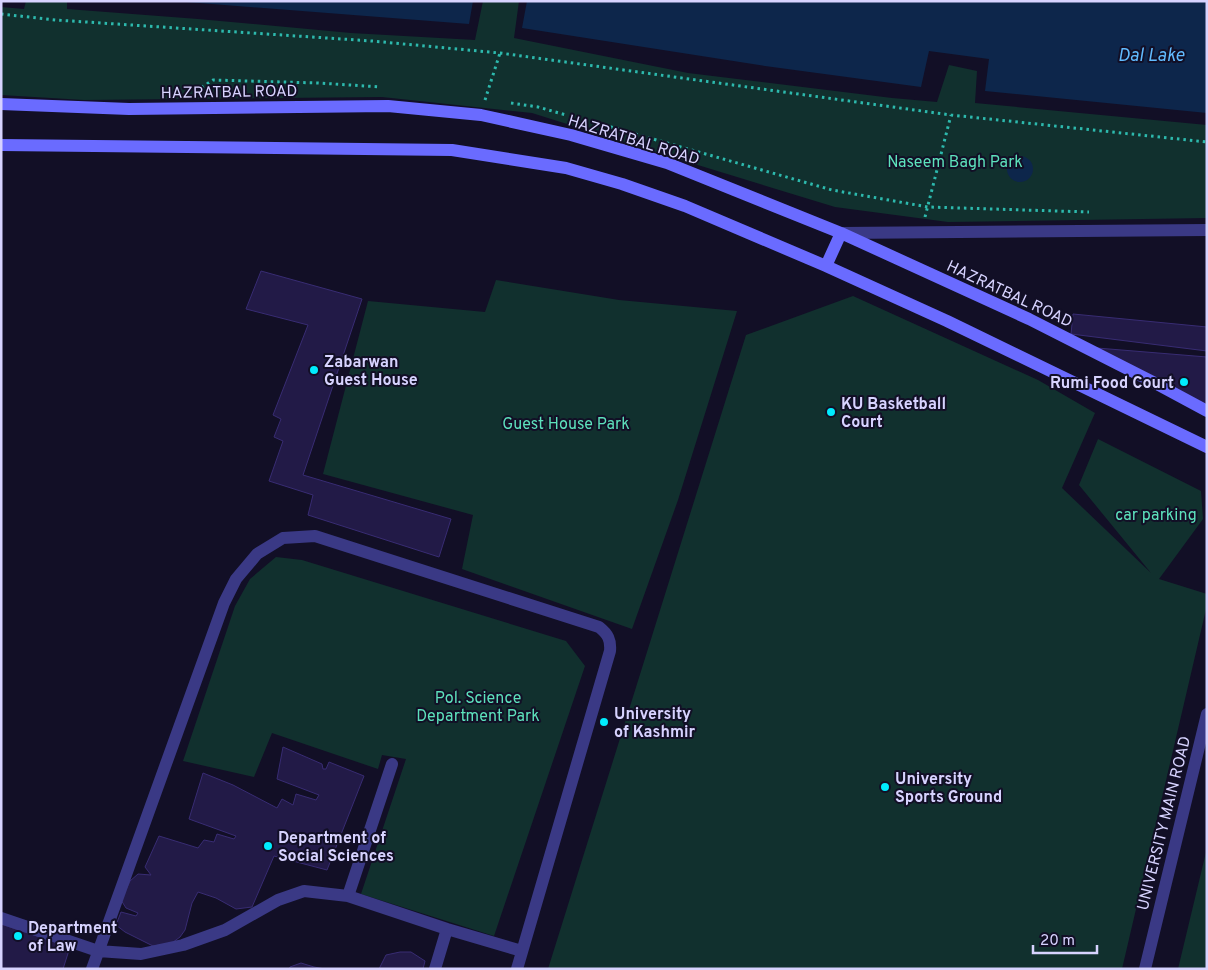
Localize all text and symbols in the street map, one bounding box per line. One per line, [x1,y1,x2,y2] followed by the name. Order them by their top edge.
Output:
[1118,45,1185,68] water label: Dal Lake
[161,82,298,104] street label: HAZRATBAL ROAD
[565,111,702,170] street label: HAZRATBAL ROAD
[887,153,1023,173] park label: Naseem Bagh Park
[943,257,1075,333] street label: HAZRATBAL ROAD
[324,353,418,391] place label: Zabarwan Guest House
[308,364,320,376] marker: Zabarwan Guest House
[1050,374,1174,394] place label: Rumi Food Court
[1178,376,1190,388] marker: Rumi Food Court
[841,395,946,433] place label: KU Basketball Court
[825,406,837,418] marker: KU Basketball Court
[502,415,630,435] park label: Guest House Park
[1115,506,1197,526] park label: car parking
[416,689,540,727] park label: Pol. Science Department Park
[614,705,696,743] place label: University of Kashmir
[598,716,610,728] marker: University of Kashmir
[1134,734,1196,913] street label: UNIVERSITY MAIN ROAD
[895,770,1002,808] place label: University Sports Ground
[879,781,891,793] marker: University Sports Ground
[278,829,394,867] place label: Department of Social Sciences
[262,840,274,852] marker: Department of Social Sciences
[28,919,117,957] place label: Department of Law
[1033,922,1097,954] scale bar
[12,930,24,942] marker: Department of Law
[1040,932,1075,951] text: 20 m

